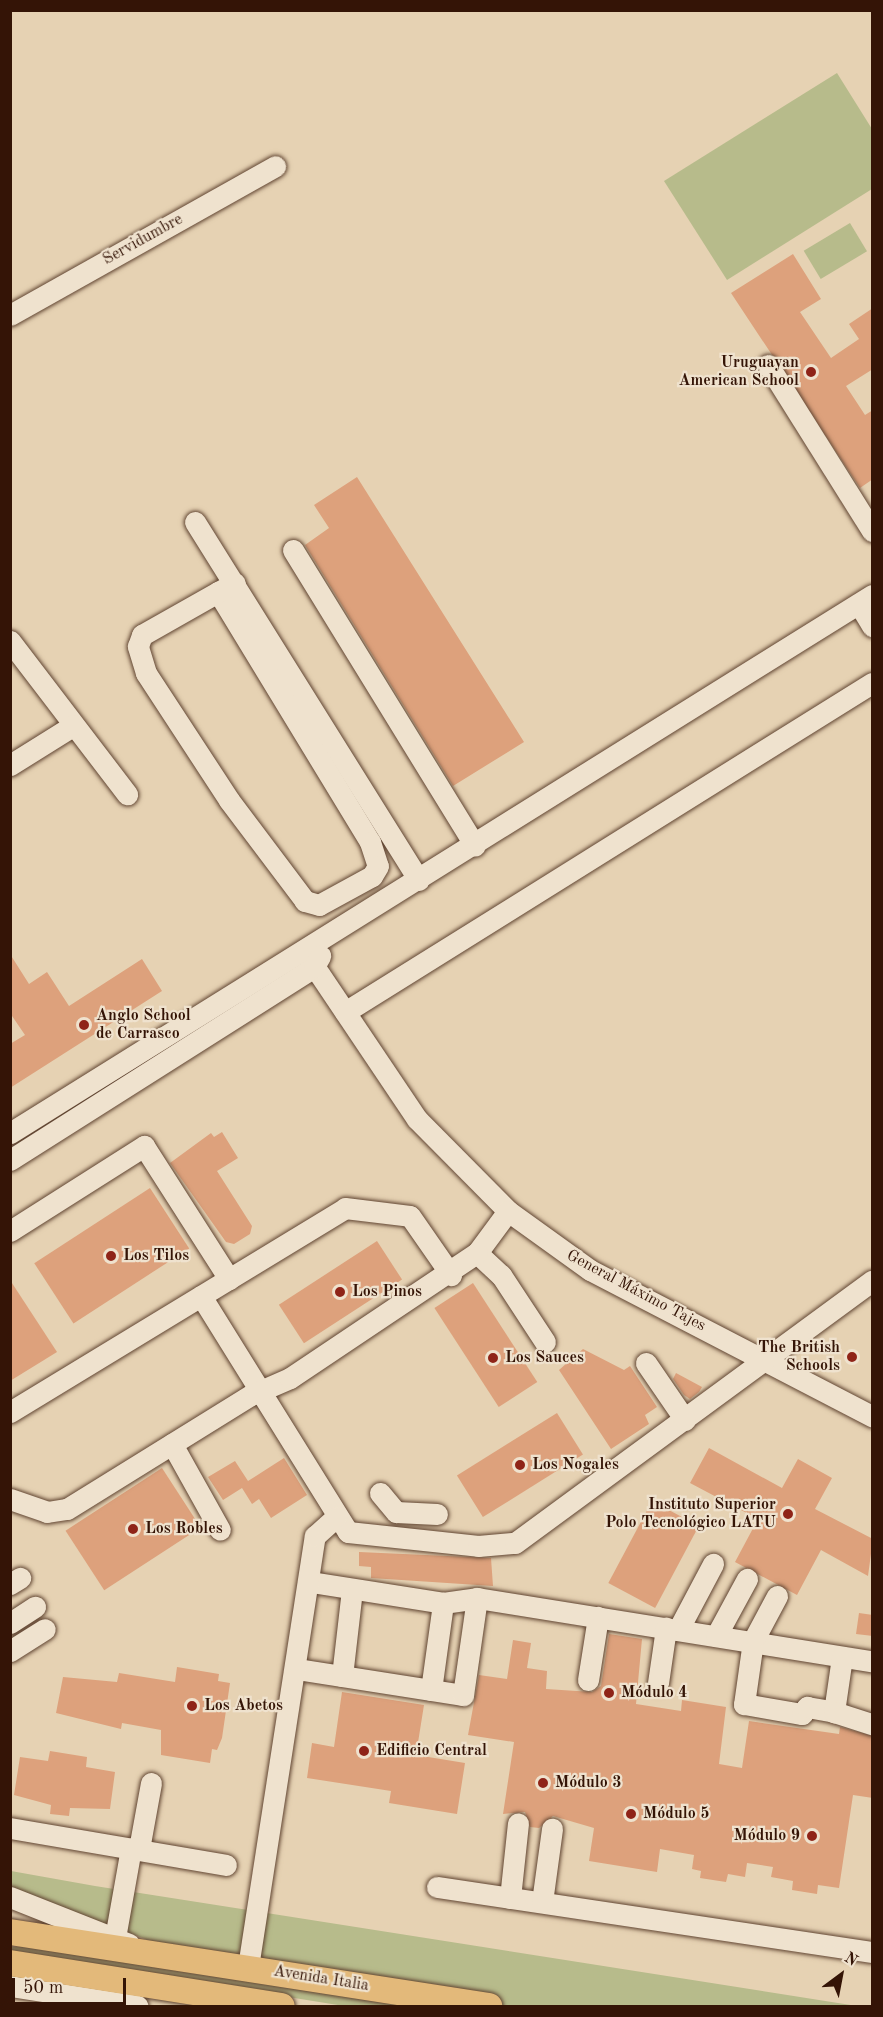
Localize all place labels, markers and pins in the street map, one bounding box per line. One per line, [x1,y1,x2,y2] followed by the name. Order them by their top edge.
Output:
[678,353,799,391] place label: Uruguayan American School
[804,365,818,379] marker: Uruguayan American School
[96,1006,191,1044] place label: Anglo School de Carrasco
[77,1018,91,1032] marker: Anglo School de Carrasco
[123,1246,189,1266] place label: Los Tilos
[104,1249,118,1263] marker: Los Tilos
[352,1282,422,1302] place label: Los Pinos
[333,1285,347,1299] marker: Los Pinos
[758,1338,840,1376] place label: The British Schools
[505,1348,584,1368] place label: Los Sauces
[845,1350,859,1364] marker: The British Schools
[486,1351,500,1365] marker: Los Sauces
[532,1455,619,1475] place label: Los Nogales
[513,1458,527,1472] marker: Los Nogales
[605,1495,776,1533] place label: Instituto Superior Polo Tecnológico LATU
[781,1507,795,1521] marker: Instituto Superior Polo Tecnológico LATU
[145,1519,223,1539] place label: Los Robles
[126,1522,140,1536] marker: Los Robles
[621,1683,687,1703] place label: Módulo 4
[602,1686,616,1700] marker: Módulo 4
[204,1696,283,1716] place label: Los Abetos
[185,1699,199,1713] marker: Los Abetos
[376,1741,487,1761] place label: Edificio Central
[357,1744,371,1758] marker: Edificio Central
[555,1773,621,1793] place label: Módulo 3
[536,1776,550,1790] marker: Módulo 3
[643,1804,709,1824] place label: Módulo 5
[624,1807,638,1821] marker: Módulo 5
[734,1826,800,1846] place label: Módulo 9
[805,1829,819,1843] marker: Módulo 9

